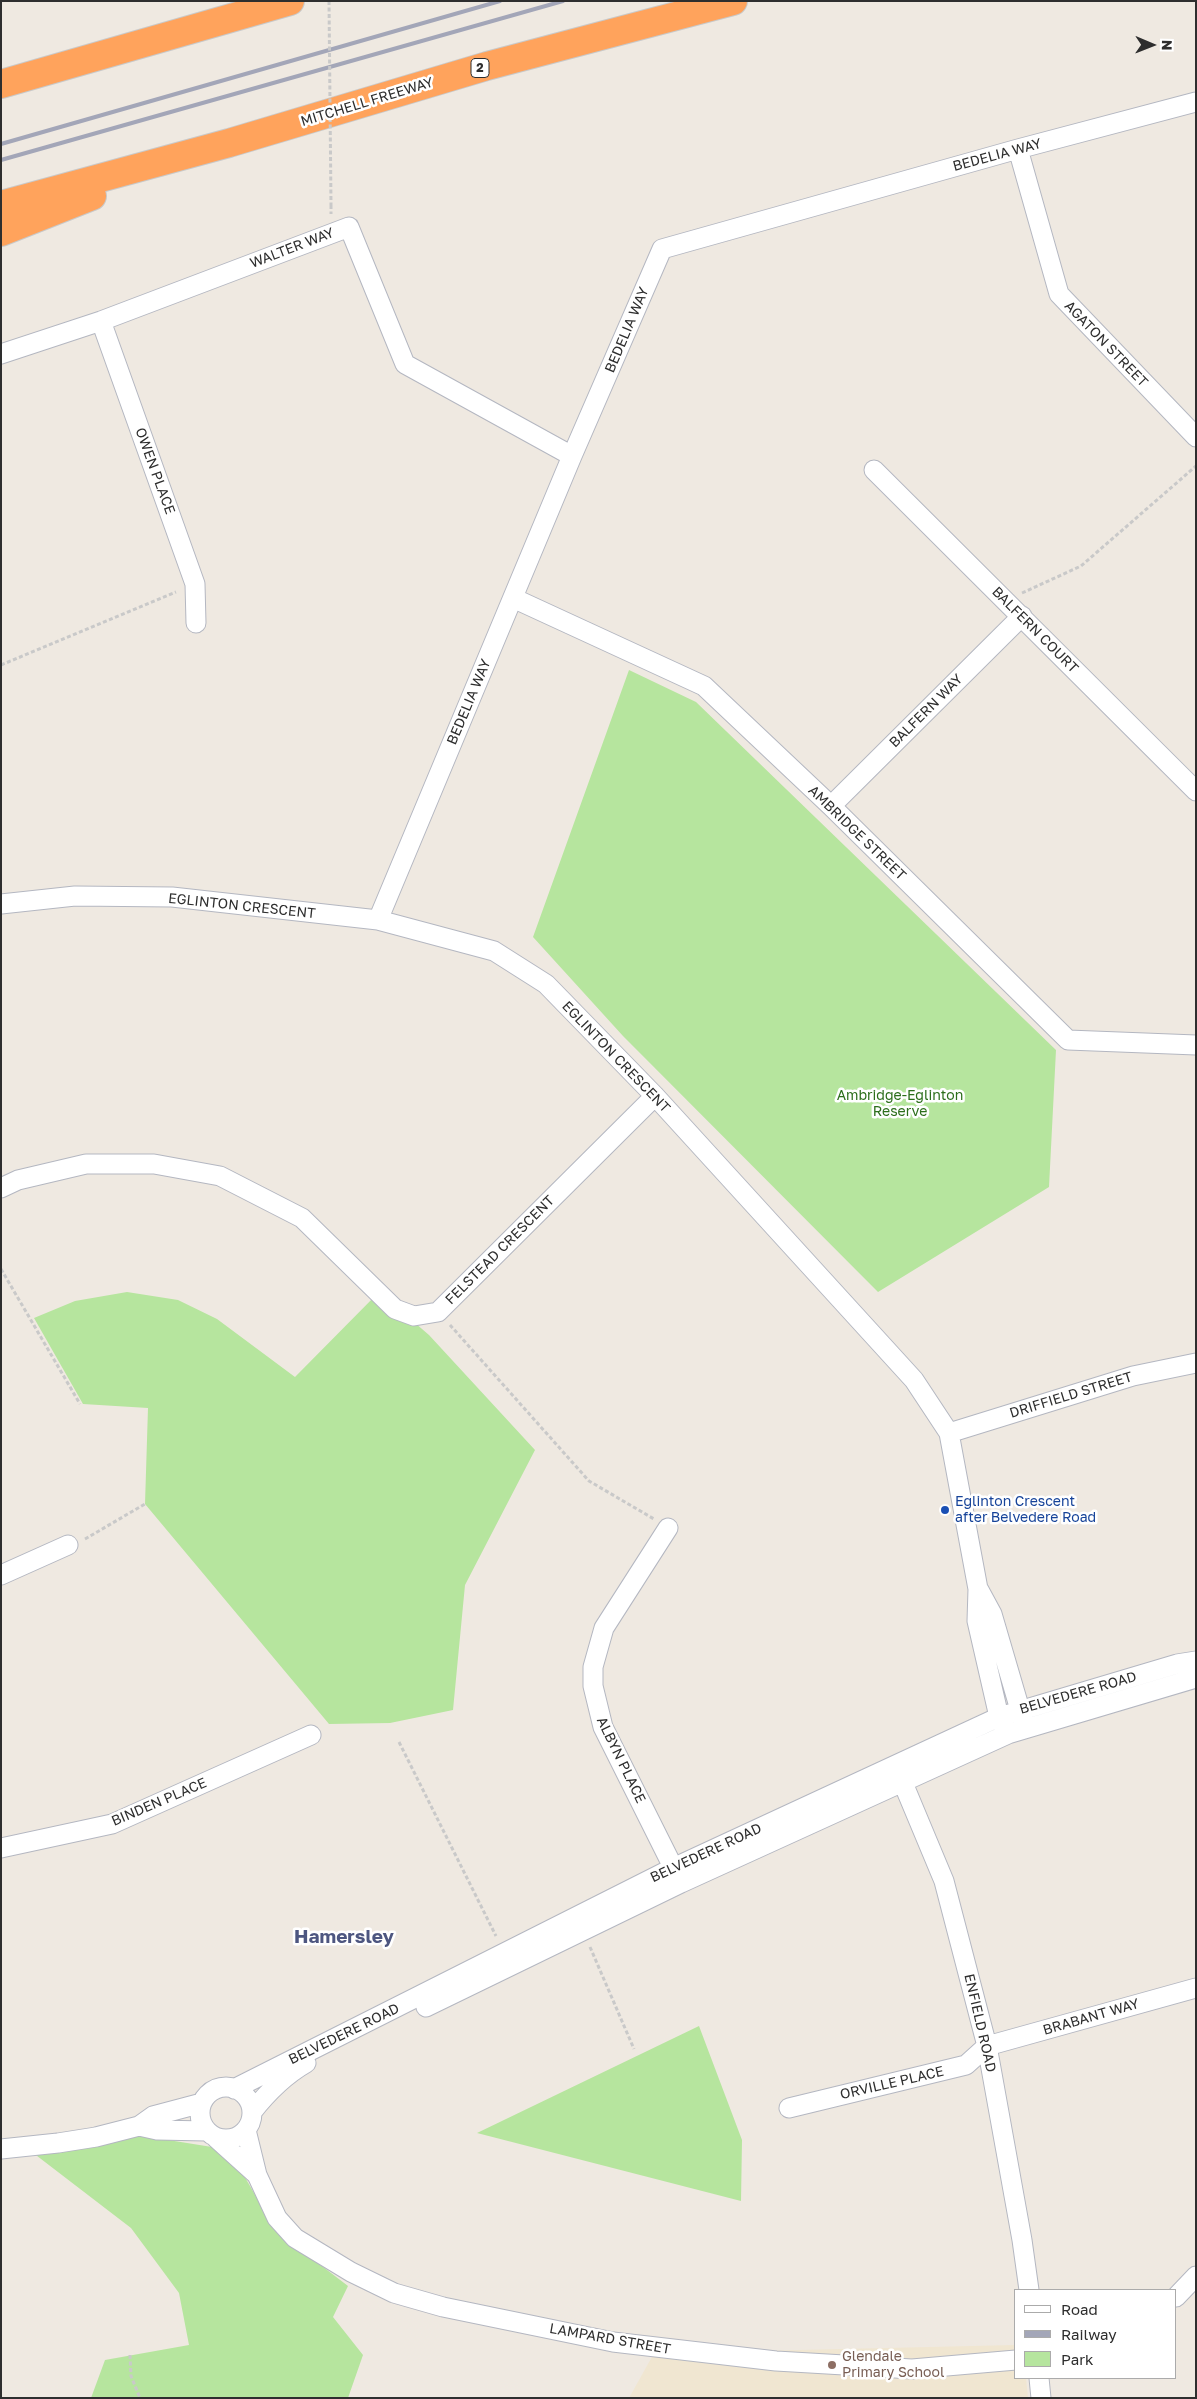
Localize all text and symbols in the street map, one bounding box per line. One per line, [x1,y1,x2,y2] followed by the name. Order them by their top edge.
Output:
[1127,20,1177,70] north arrow
[1159,40,1176,51] text: N
[471,58,489,78] road number: 2
[299,74,435,130] street label: MITCHELL FREEWAY
[951,135,1043,175] street label: BEDELIA WAY
[248,224,336,272] street label: WALTER WAY
[601,285,653,375] street label: BEDELIA WAY
[1061,298,1151,390] street label: AGATON STREET
[132,425,178,517] street label: OWEN PLACE
[988,583,1082,677] street label: BALFERN COURT
[443,657,495,747] street label: BEDELIA WAY
[886,671,966,751] street label: BALFERN WAY
[805,782,909,884] street label: AMBRIDGE STREET
[167,890,317,922] street label: EGLINTON CRESCENT
[558,998,674,1116] street label: EGLINTON CRESCENT
[837,1088,963,1120] park label: Ambridge-Eglinton Reserve
[442,1192,558,1308] street label: FELSTEAD CRESCENT
[1008,1368,1134,1422] street label: DRIFFIELD STREET
[955,1494,1096,1526] place label: Eglinton Crescent after Belvedere Road
[939,1504,951,1516] marker: Eglinton Crescent after Belvedere Road
[1017,1668,1139,1718] street label: BELVEDERE ROAD
[593,1714,649,1806] street label: ALBYN PLACE
[109,1774,209,1830] street label: BINDEN PLACE
[648,1820,764,1886] street label: BELVEDERE ROAD
[294,1926,394,1948] district label: Hamersley
[961,1972,999,2074] street label: ENFIELD ROAD
[1041,1995,1141,2039] street label: BRABANT WAY
[286,2000,402,2068] street label: BELVEDERE ROAD
[838,2063,946,2103] street label: ORVILLE PLACE
[1014,2289,1177,2379] legend
[1061,2300,1098,2318] text: Road
[548,2320,672,2358] street label: LAMPARD STREET
[1061,2325,1117,2343] text: Railway
[842,2349,944,2382] place label: Glendale Primary School
[1061,2350,1093,2368] text: Park
[826,2359,838,2371] marker: Glendale Primary School

